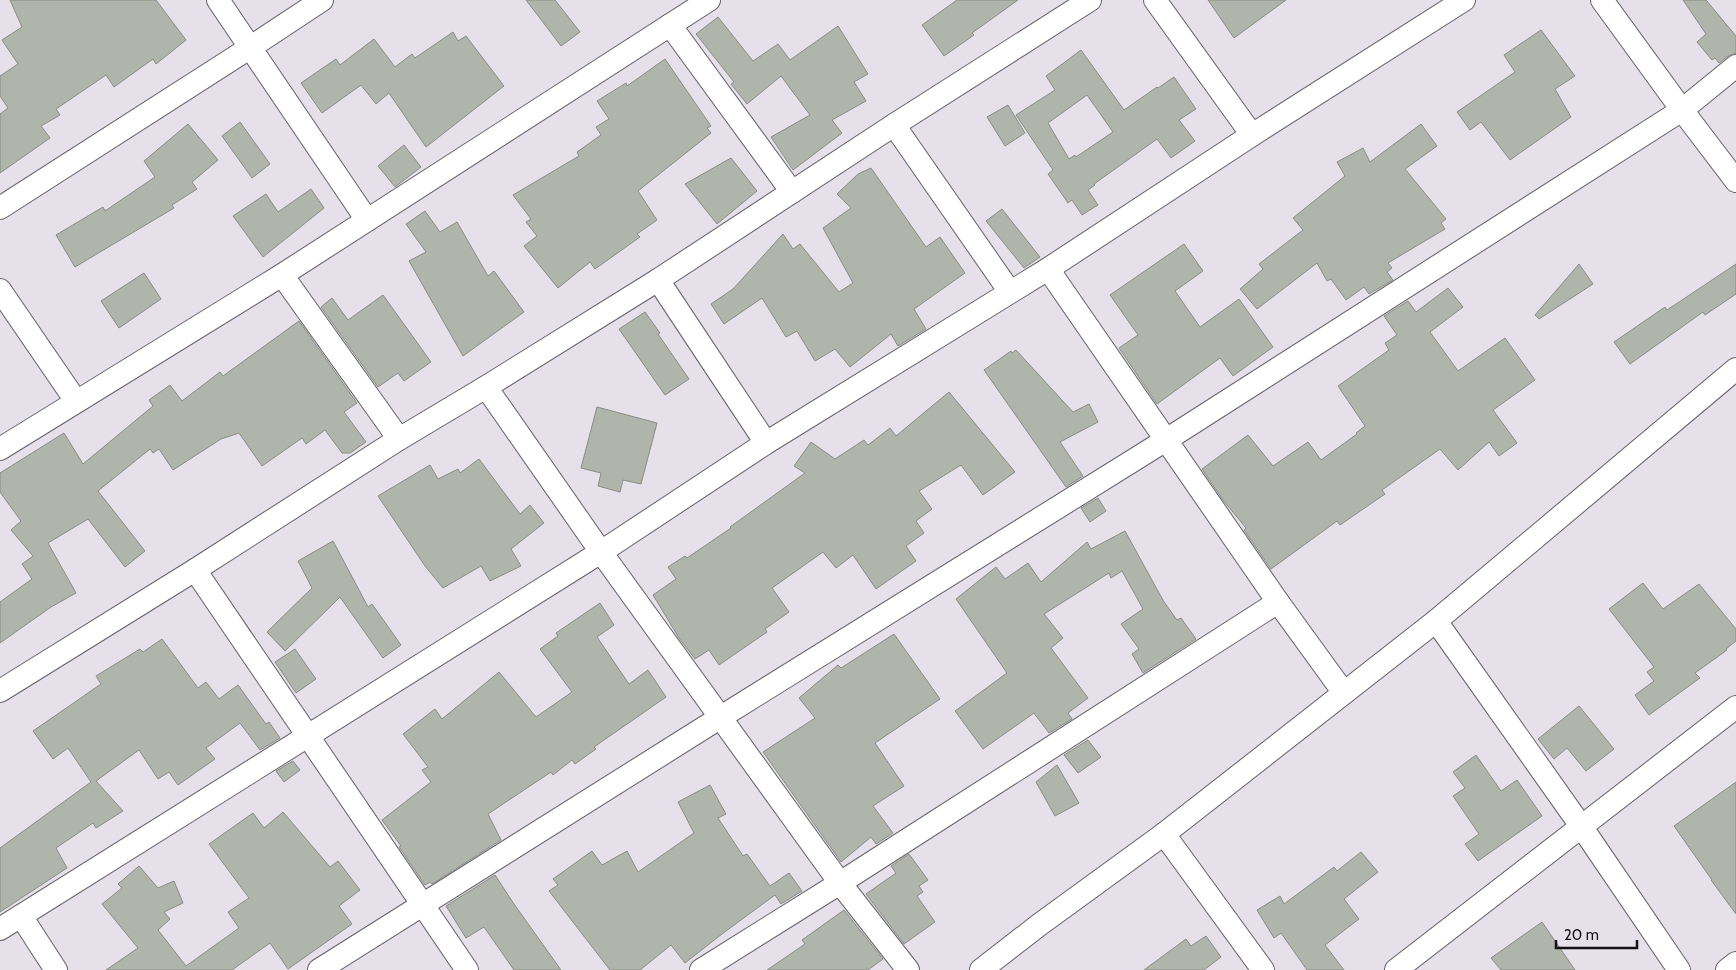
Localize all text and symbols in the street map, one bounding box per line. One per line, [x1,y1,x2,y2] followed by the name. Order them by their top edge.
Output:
[1556,918,1637,950] scale bar
[1564,926,1599,944] text: 20 m

